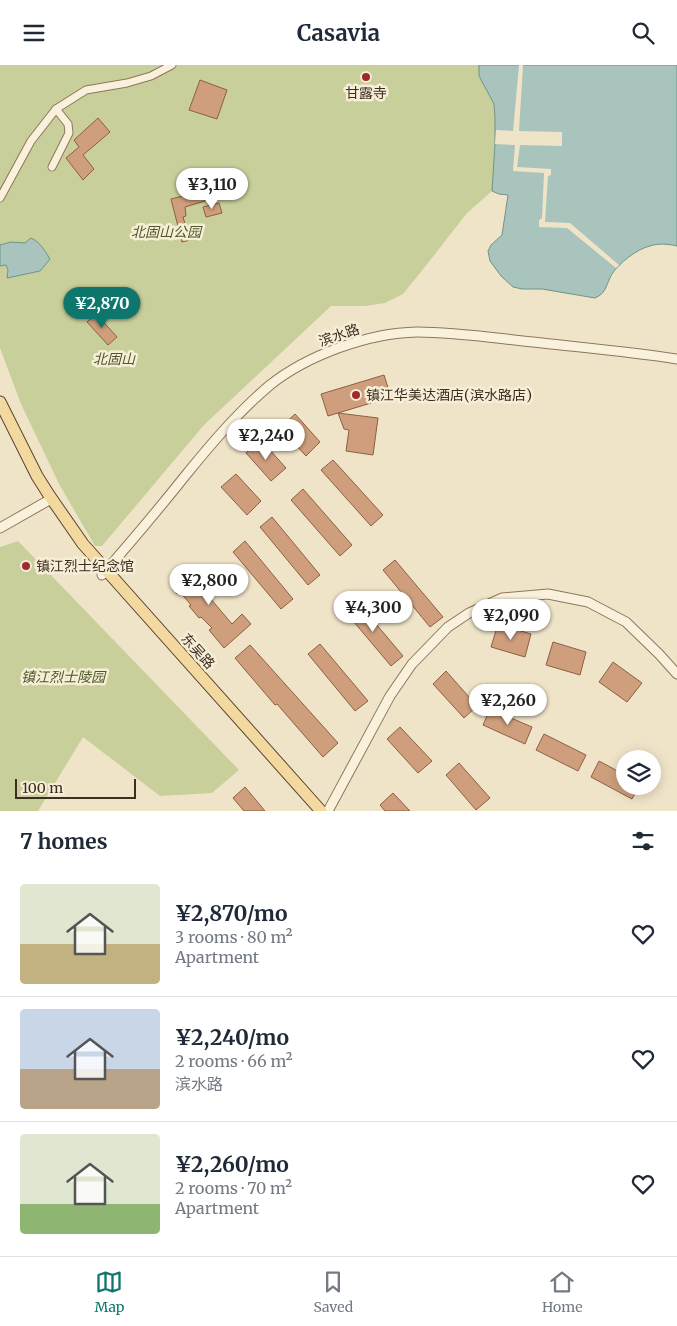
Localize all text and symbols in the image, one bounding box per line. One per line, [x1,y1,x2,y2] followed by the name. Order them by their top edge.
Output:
[20,19,48,47] icon: menu
[297,19,380,47] text: Casavia
[629,19,657,47] icon: search
[360,71,372,83] marker: 甘露寺
[345,84,387,102] place label: 甘露寺
[171,167,253,210] pin: ¥3,110
[187,174,237,194] text: ¥3,110
[131,223,203,241] park label: 北固山公园
[61,287,143,329] pin: ¥2,870
[74,293,130,313] text: ¥2,870
[316,320,362,350] street label: 滨水路
[93,350,136,368] park label: 北固山
[366,386,532,404] place label: 镇江华美达酒店(滨水路店)
[350,389,362,401] marker: 镇江华美达酒店(滨水路店)
[225,419,307,461] pin: ¥2,240
[238,425,294,445] text: ¥2,240
[36,557,134,575] place label: 镇江烈士纪念馆
[20,560,32,572] marker: 镇江烈士纪念馆
[168,563,250,606] pin: ¥2,800
[180,570,238,590] text: ¥2,800
[332,591,414,633] pin: ¥4,300
[344,597,402,617] text: ¥4,300
[470,599,552,641] pin: ¥2,090
[483,605,539,625] text: ¥2,090
[177,629,219,673] street label: 东吴路
[21,668,107,686] park label: 镇江烈士陵园
[467,683,549,726] pin: ¥2,260
[480,690,536,710] text: ¥2,260
[616,750,661,795] map controls
[616,750,661,795] button: layers
[15,776,136,799] scale bar
[22,779,63,797] text: 100 m
[629,827,657,855] icon: filters
[20,828,108,855] text: 7 homes
[175,900,288,927] text: ¥2,870/mo
[60,904,120,964] icon: home
[629,920,657,948] icon: heart
[175,927,292,947] text: 3 rooms · 80 m²
[175,947,259,967] text: Apartment
[175,1024,289,1051] text: ¥2,240/mo
[60,1029,120,1089] icon: home
[629,1045,657,1073] icon: heart
[175,1051,292,1071] text: 2 rooms · 66 m²
[175,1074,223,1094] text: 滨水路
[175,1151,289,1178] text: ¥2,260/mo
[60,1154,120,1214] icon: home
[629,1170,657,1198] icon: heart
[175,1178,292,1198] text: 2 rooms · 70 m²
[175,1198,259,1218] text: Apartment
[95,1268,124,1316] tab: Map
[313,1268,353,1316] tab: Saved
[542,1268,582,1316] tab: Home

